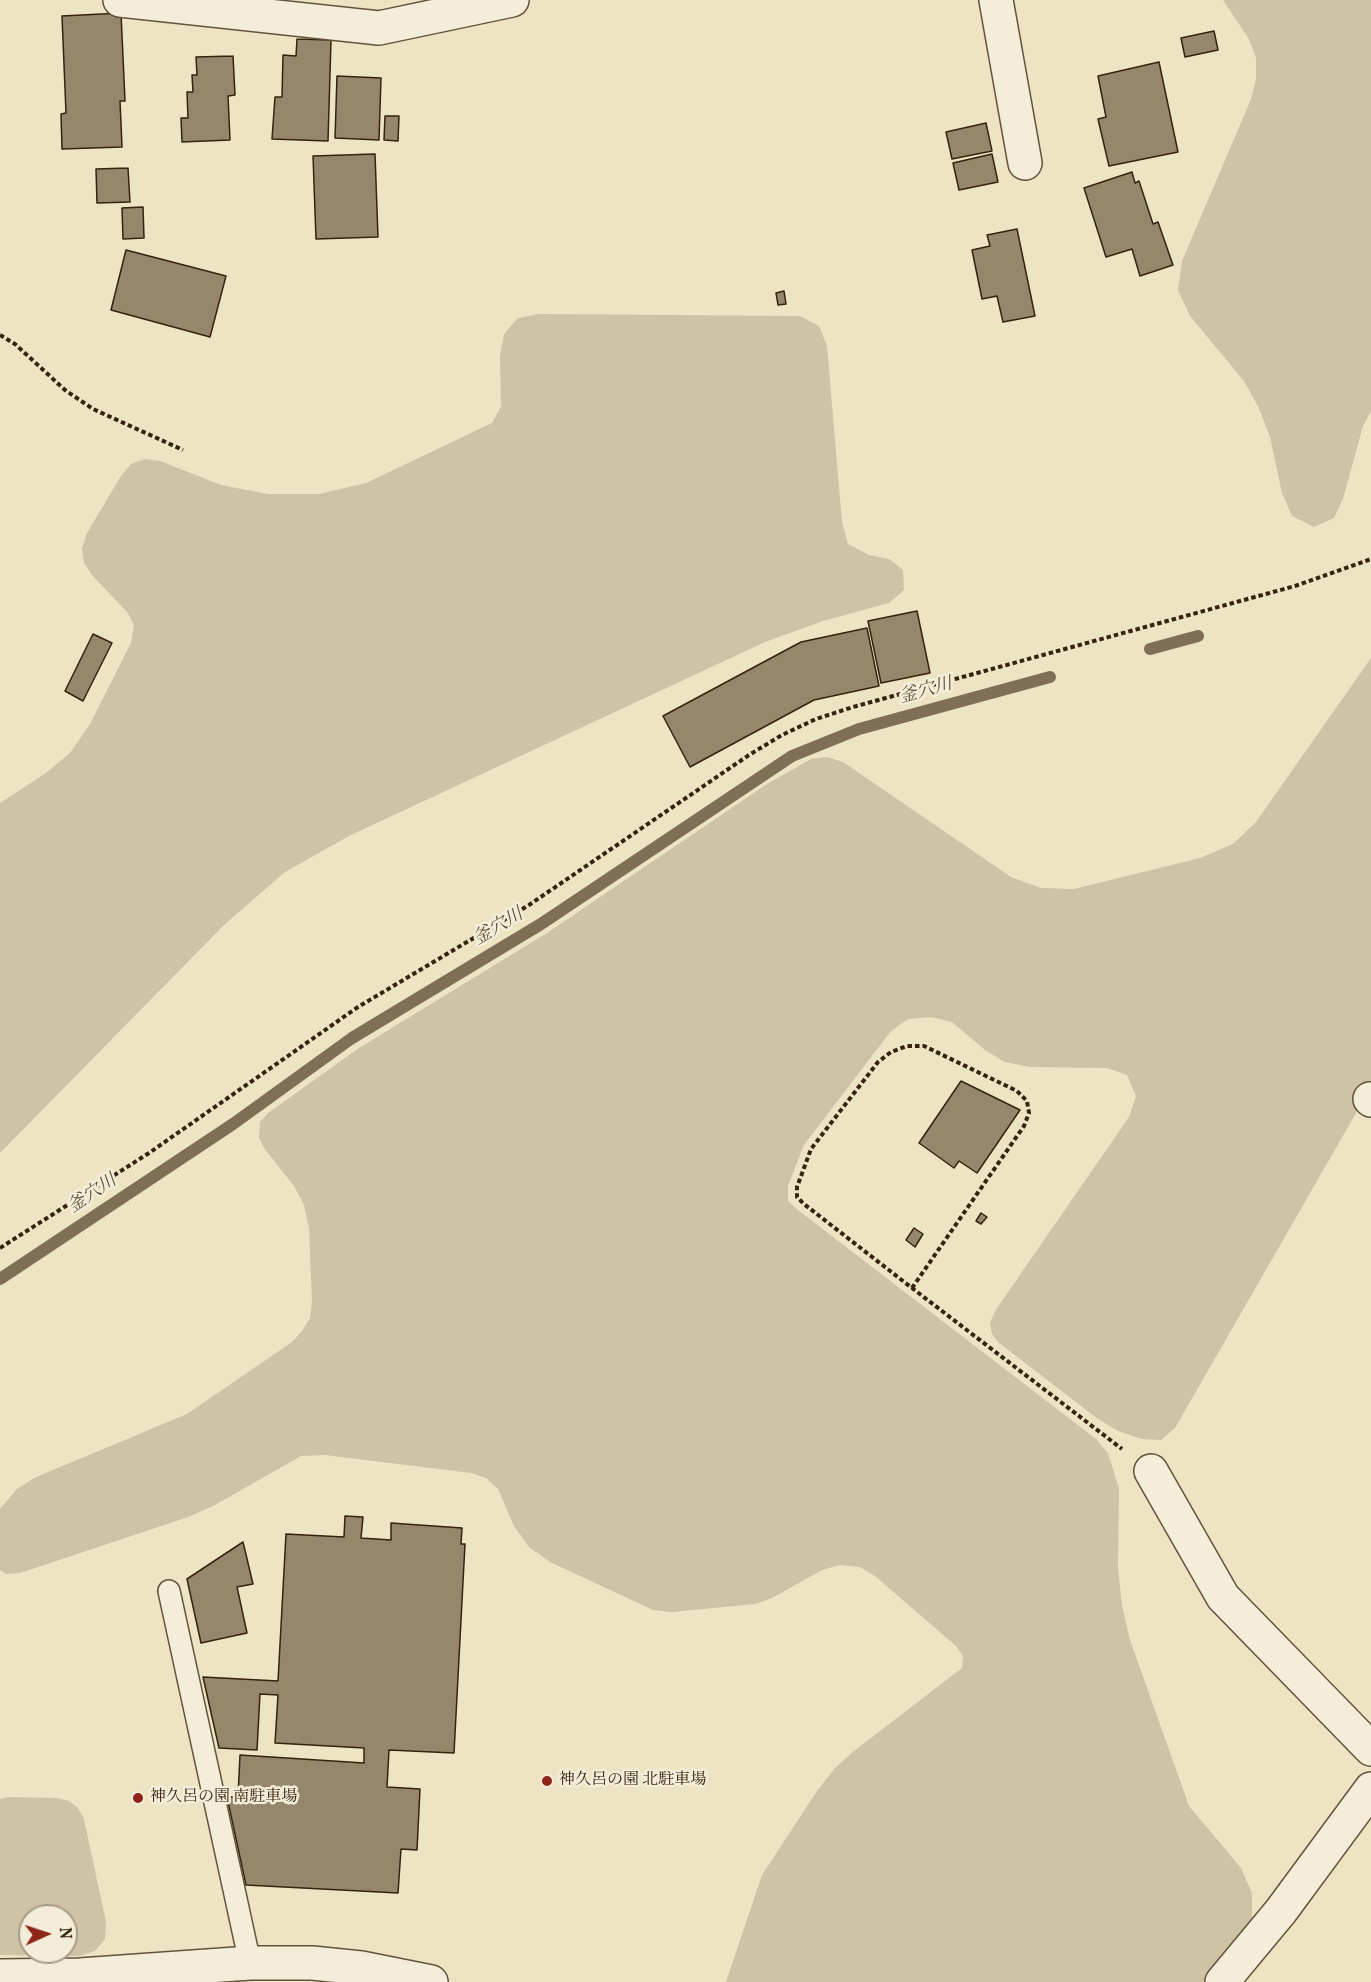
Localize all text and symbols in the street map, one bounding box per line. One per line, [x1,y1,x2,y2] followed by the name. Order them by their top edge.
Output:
[897,675,955,709] water label: 釜穴川
[470,905,528,951] water label: 釜穴川
[65,1171,121,1219] water label: 釜穴川
[559,1771,706,1791] place label: 神久呂の園 北駐車場
[540,1774,554,1788] marker: 神久呂の園 北駐車場
[150,1788,297,1808] place label: 神久呂の園 南駐車場
[131,1791,145,1805] marker: 神久呂の園 南駐車場
[18,1904,78,1964] north arrow
[53,1927,75,1940] text: N

